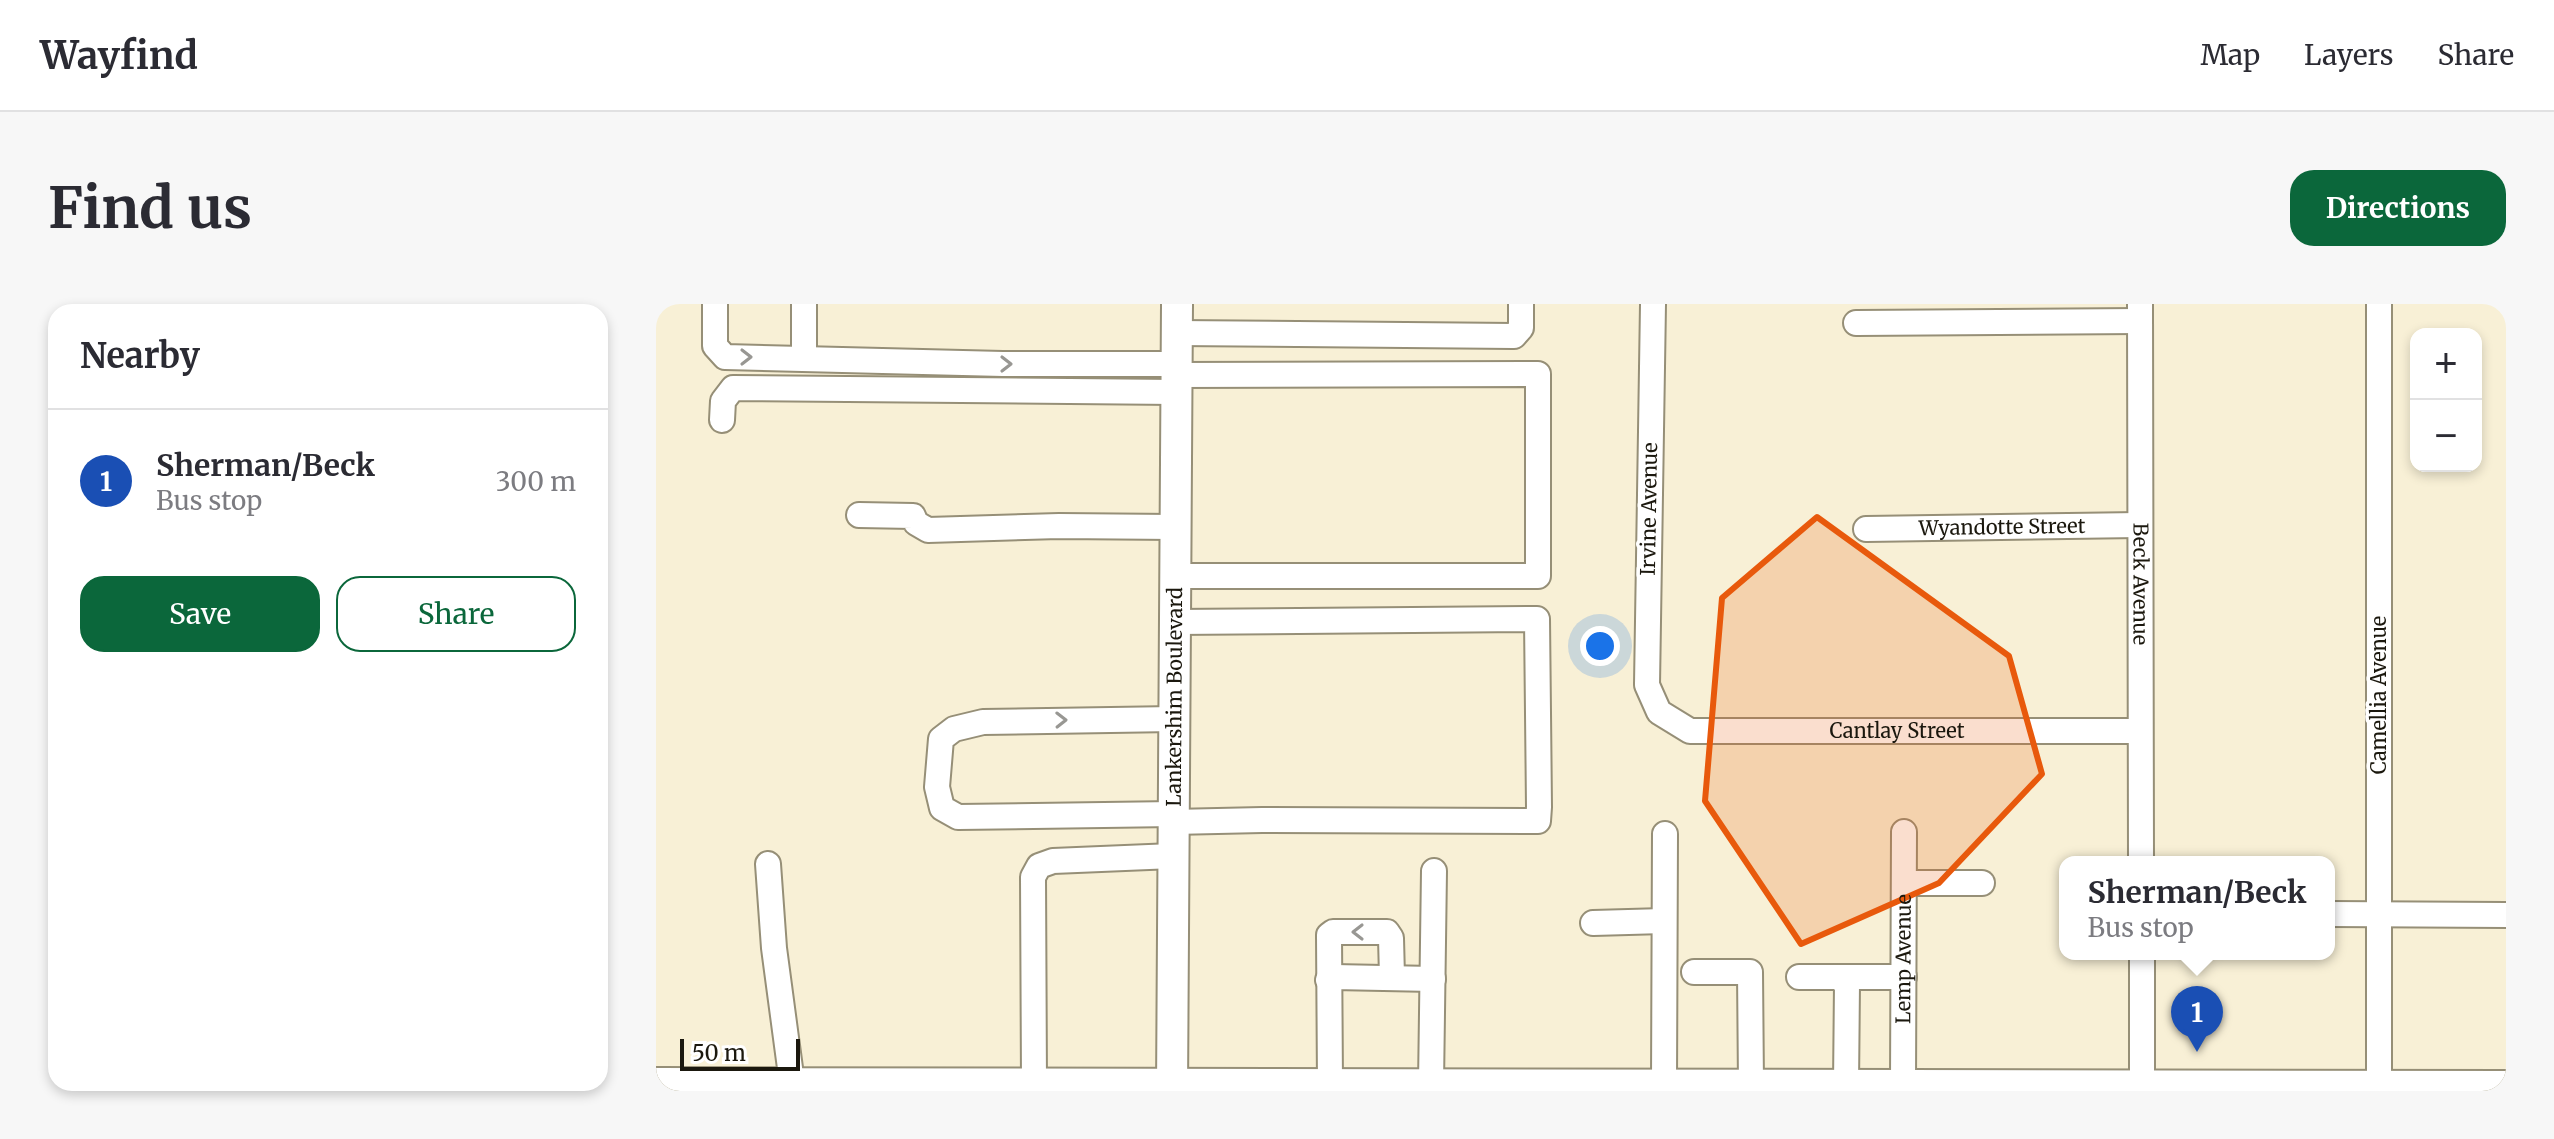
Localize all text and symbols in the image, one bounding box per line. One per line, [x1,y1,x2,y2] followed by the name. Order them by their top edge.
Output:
[40,32,198,79] text: Wayfind
[2200,37,2260,73] text: Map
[2304,37,2393,73] text: Layers
[2437,37,2514,73] text: Share
[2290,170,2506,246] button: Directions
[48,173,252,243] text: Find us
[2410,328,2482,472] map controls
[2410,328,2482,400] button: +
[80,335,200,377] text: Nearby
[740,349,753,366] one-way arrow
[1000,355,1013,372] one-way arrow
[2410,400,2482,472] button: −
[1635,442,1662,576] street label: Irvine Avenue
[156,446,375,484] text: Sherman/Beck
[100,465,112,498] text: 1
[496,465,576,498] text: 300 m
[156,484,262,517] text: Bus stop
[1917,513,2086,540] street label: Wyandotte Street
[2128,523,2154,645] street label: Beck Avenue
[80,576,320,652] button: Save
[336,576,576,652] button: Share
[1161,587,1187,807] street label: Lankershim Boulevard
[2366,616,2391,774] street label: Camellia Avenue
[1580,626,1620,666] your location
[1055,712,1068,729] one-way arrow
[1830,718,1965,743] street label: Cantlay Street
[2059,856,2335,960] popup
[2088,873,2306,911] text: Sherman/Beck
[1890,894,1916,1024] street label: Lemp Avenue
[2088,911,2194,944] text: Bus stop
[1351,923,1364,941] one-way arrow
[2171,986,2223,1052] pin: 1
[680,1035,800,1071] scale bar
[692,1039,746,1067] text: 50 m

